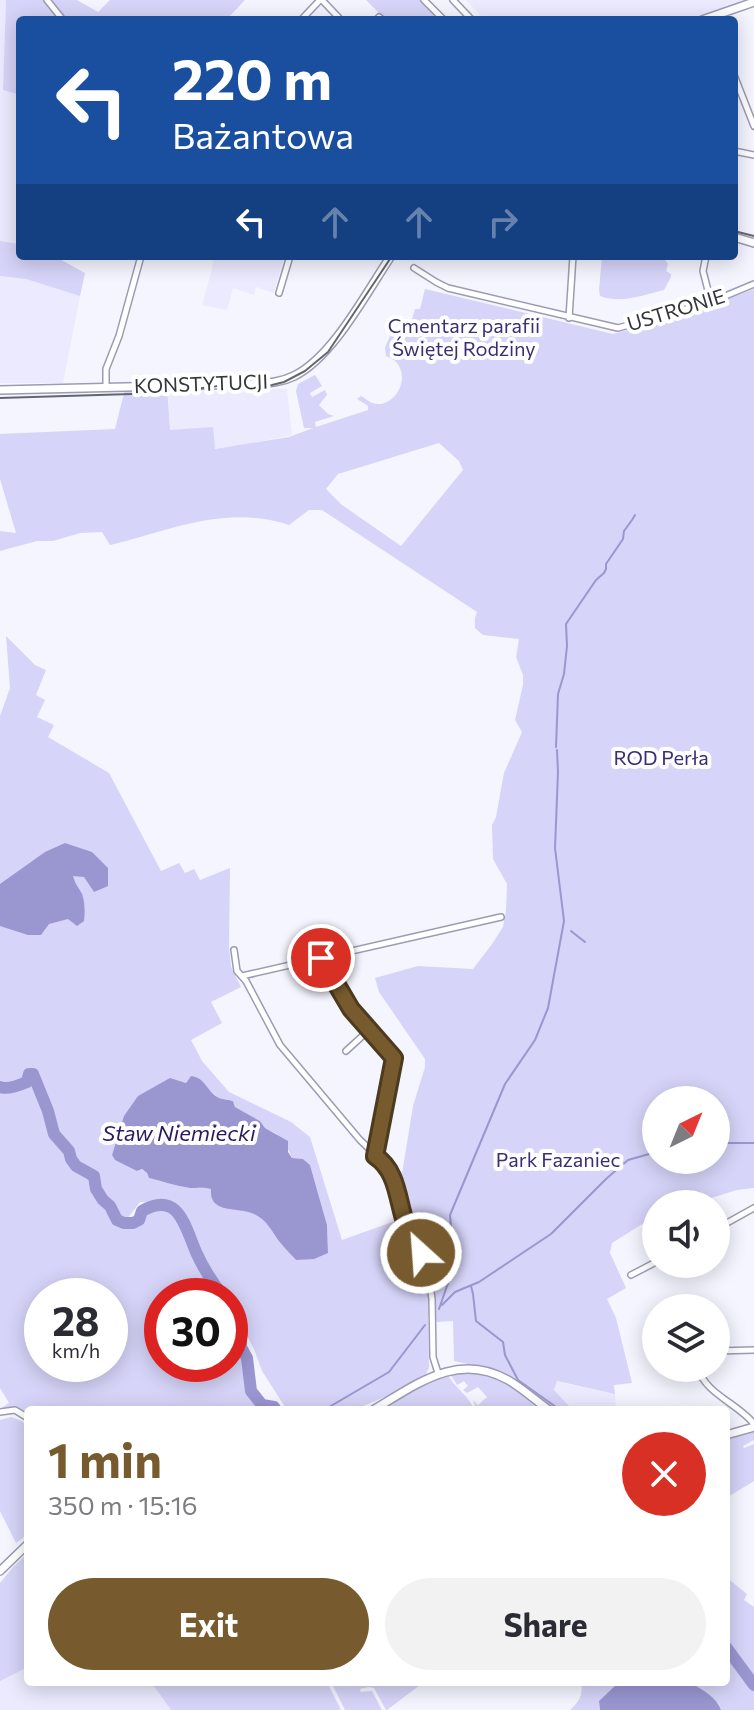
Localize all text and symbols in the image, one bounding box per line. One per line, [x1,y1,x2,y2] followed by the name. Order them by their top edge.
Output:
[172,43,332,112] text: 220 m
[40,48,144,152] icon: left
[172,112,354,156] text: Bażantowa
[229,200,273,244] icon: left
[313,200,357,244] icon: ahead
[397,200,441,244] icon: ahead
[481,200,525,244] icon: right
[624,283,727,335] street label: USTRONIE
[388,313,540,360] park label: Cmentarz parafii Świętej Rodziny
[134,369,268,397] street label: KONSTYTUCJI
[613,745,709,769] park label: ROD Perła
[287,924,355,992] pin
[299,936,343,980] icon: arrive
[642,1086,730,1174] north arrow
[642,1086,730,1382] map controls
[102,1119,257,1146] water label: Staw Niemiecki
[496,1147,620,1171] park label: Park Fazaniec
[642,1190,730,1278] button: sound
[379,1211,463,1295] position arrow
[144,1278,248,1382] speed limit sign: 30
[642,1294,730,1382] button: layers
[52,1295,100,1344] text: 28
[52,1338,100,1362] text: km/h
[48,1429,162,1488] text: 1 min
[622,1432,706,1516] button: close
[48,1489,198,1520] text: 350 m · 15:16
[48,1578,369,1670] button: Exit
[385,1578,706,1670] button: Share

